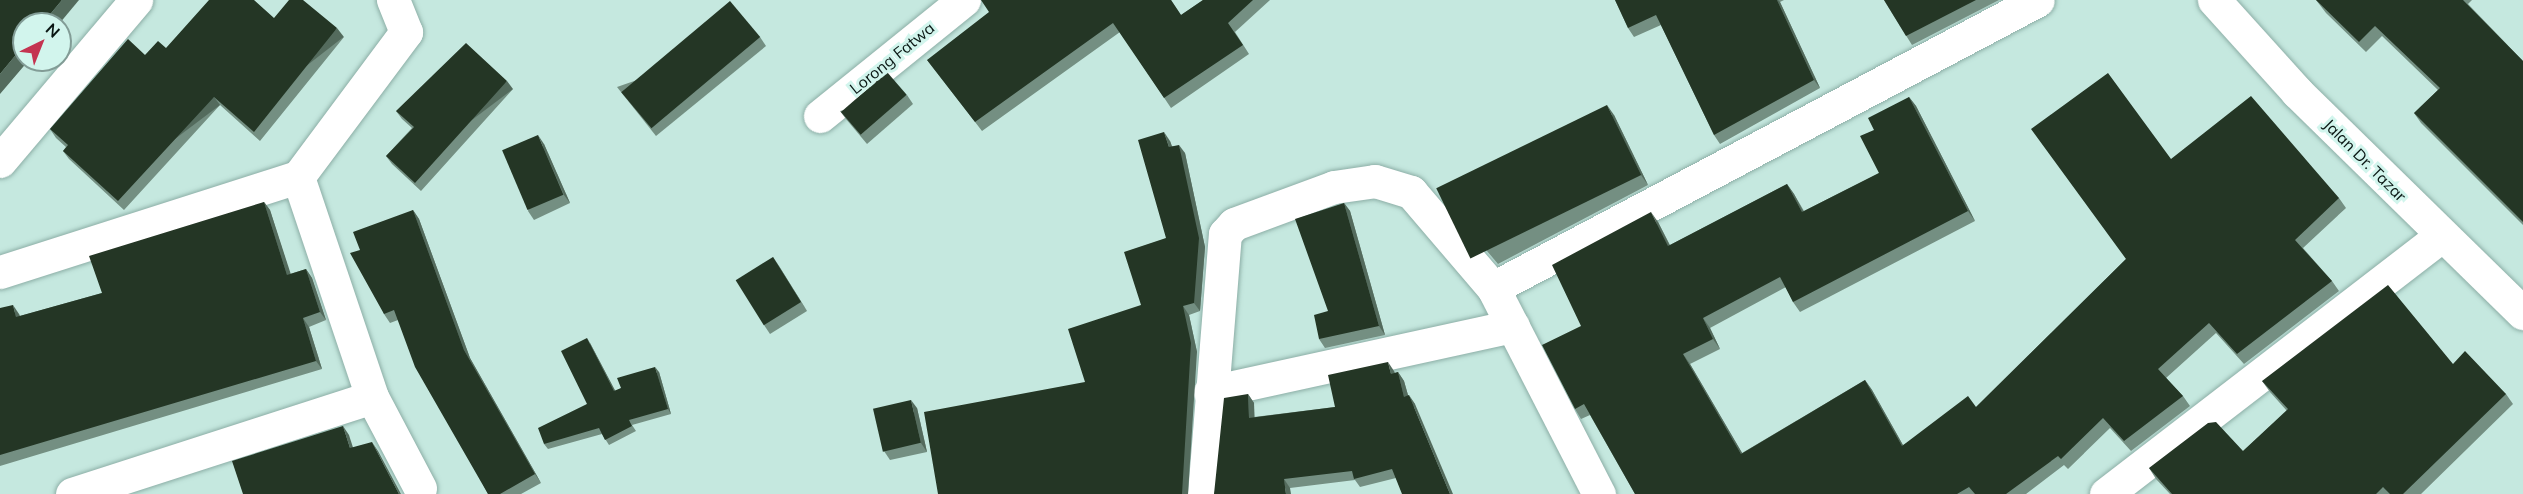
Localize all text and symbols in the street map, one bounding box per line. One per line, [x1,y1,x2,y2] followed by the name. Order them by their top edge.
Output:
[12,12,72,72] north arrow
[846,18,938,98] street label: Lorong Fatwa
[42,19,64,42] text: N
[2320,115,2410,205] street label: Jalan Dr. Tazar

